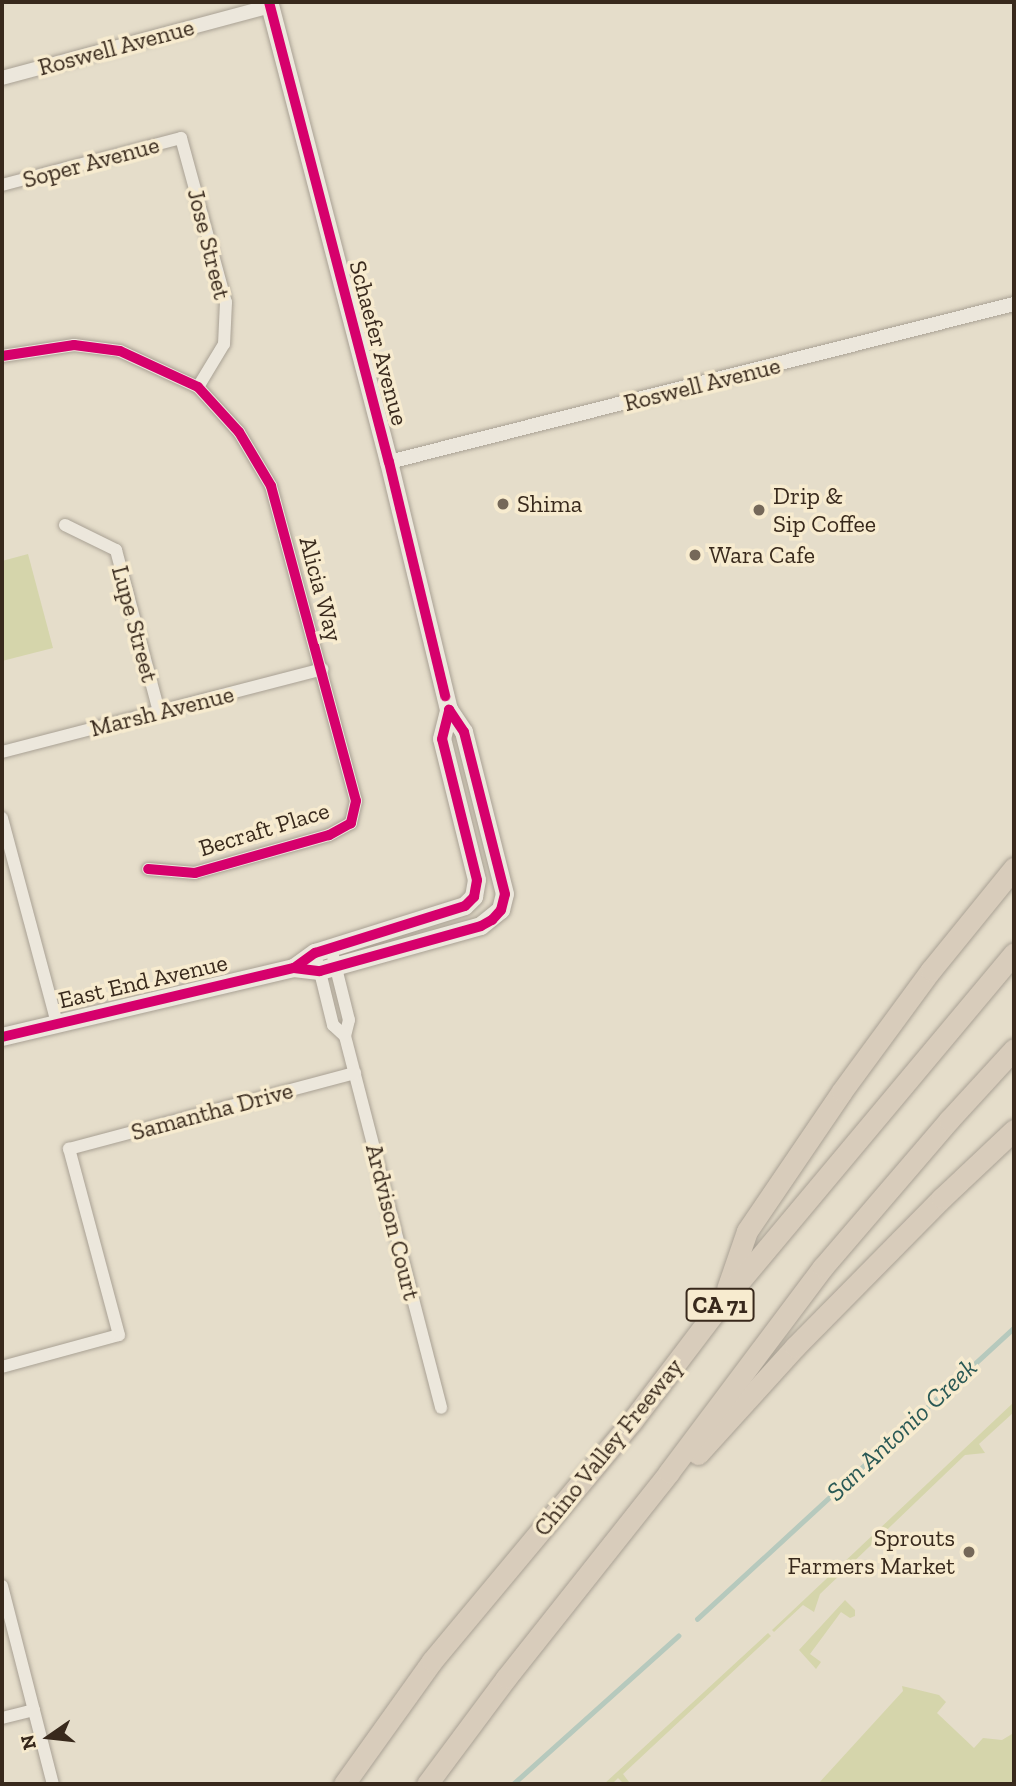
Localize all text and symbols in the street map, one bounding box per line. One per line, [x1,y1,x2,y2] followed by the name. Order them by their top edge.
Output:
[35,12,197,82] street label: Roswell Avenue
[19,130,163,194] street label: Soper Avenue
[181,186,237,302] street label: Jose Street
[343,257,415,429] street label: Schaefer Avenue
[620,351,784,417] street label: Roswell Avenue
[773,482,876,538] place label: Drip & Sip Coffee
[517,490,582,518] place label: Shima
[495,496,511,512] marker: Shima
[751,502,767,518] marker: Drip & Sip Coffee
[293,533,349,645] street label: Alicia Way
[709,541,815,569] place label: Wara Cafe
[687,547,703,563] marker: Wara Cafe
[106,563,164,685] street label: Lupe Street
[87,679,237,743] street label: Marsh Avenue
[195,796,333,862] street label: Becraft Place
[55,948,231,1014] street label: East End Avenue
[128,1076,296,1146] street label: Samantha Drive
[360,1141,426,1303] street label: Ardvison Court
[685,1286,755,1324] road number: CA 71
[527,1352,689,1542] street label: Chino Valley Freeway
[820,1352,984,1508] water label: San Antonio Creek
[788,1524,955,1580] place label: Sprouts Farmers Market
[961,1544,977,1560] marker: Sprouts Farmers Market
[14,1702,84,1772] north arrow
[15,1732,41,1752] text: N

